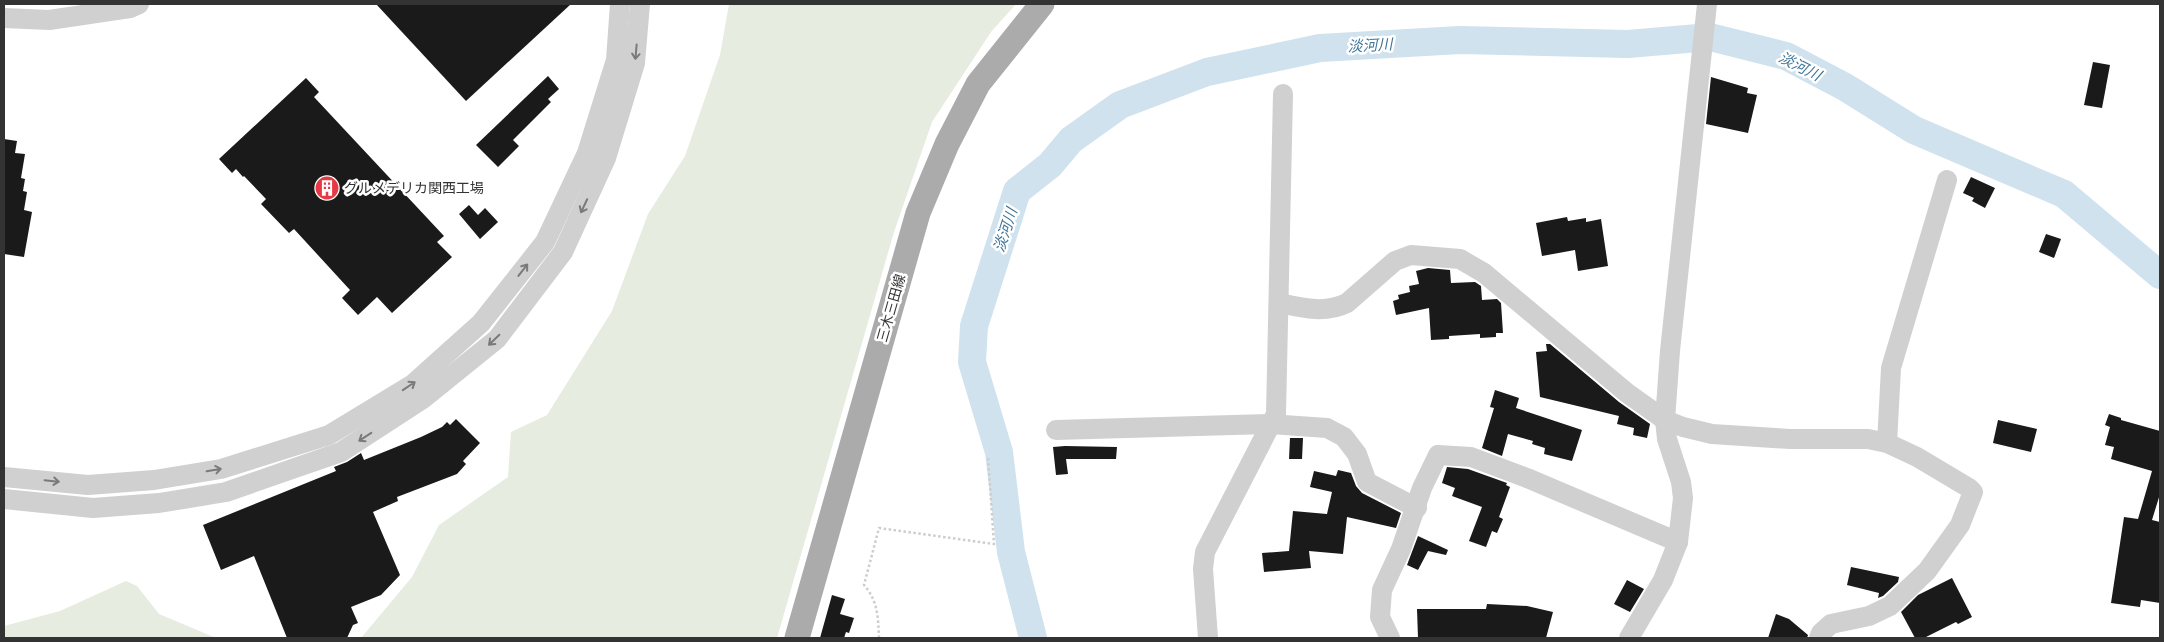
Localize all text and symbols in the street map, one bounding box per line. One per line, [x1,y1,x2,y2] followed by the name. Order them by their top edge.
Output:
[1347,34,1395,56] water label: 淡河川
[631,44,640,60] one-way arrow
[1776,47,1826,86] water label: 淡河川
[314,175,340,201] building icon: グルメデリカ関西工場
[344,179,484,197] place label: グルメデリカ関西工場
[579,198,588,213] one-way arrow
[989,204,1022,254] water label: 淡河川
[517,264,528,277] one-way arrow
[873,272,909,344] street label: 三木三田線
[488,334,501,346] one-way arrow
[402,381,416,391] one-way arrow
[358,432,372,442] one-way arrow
[205,465,221,475] one-way arrow
[44,477,60,486] one-way arrow

